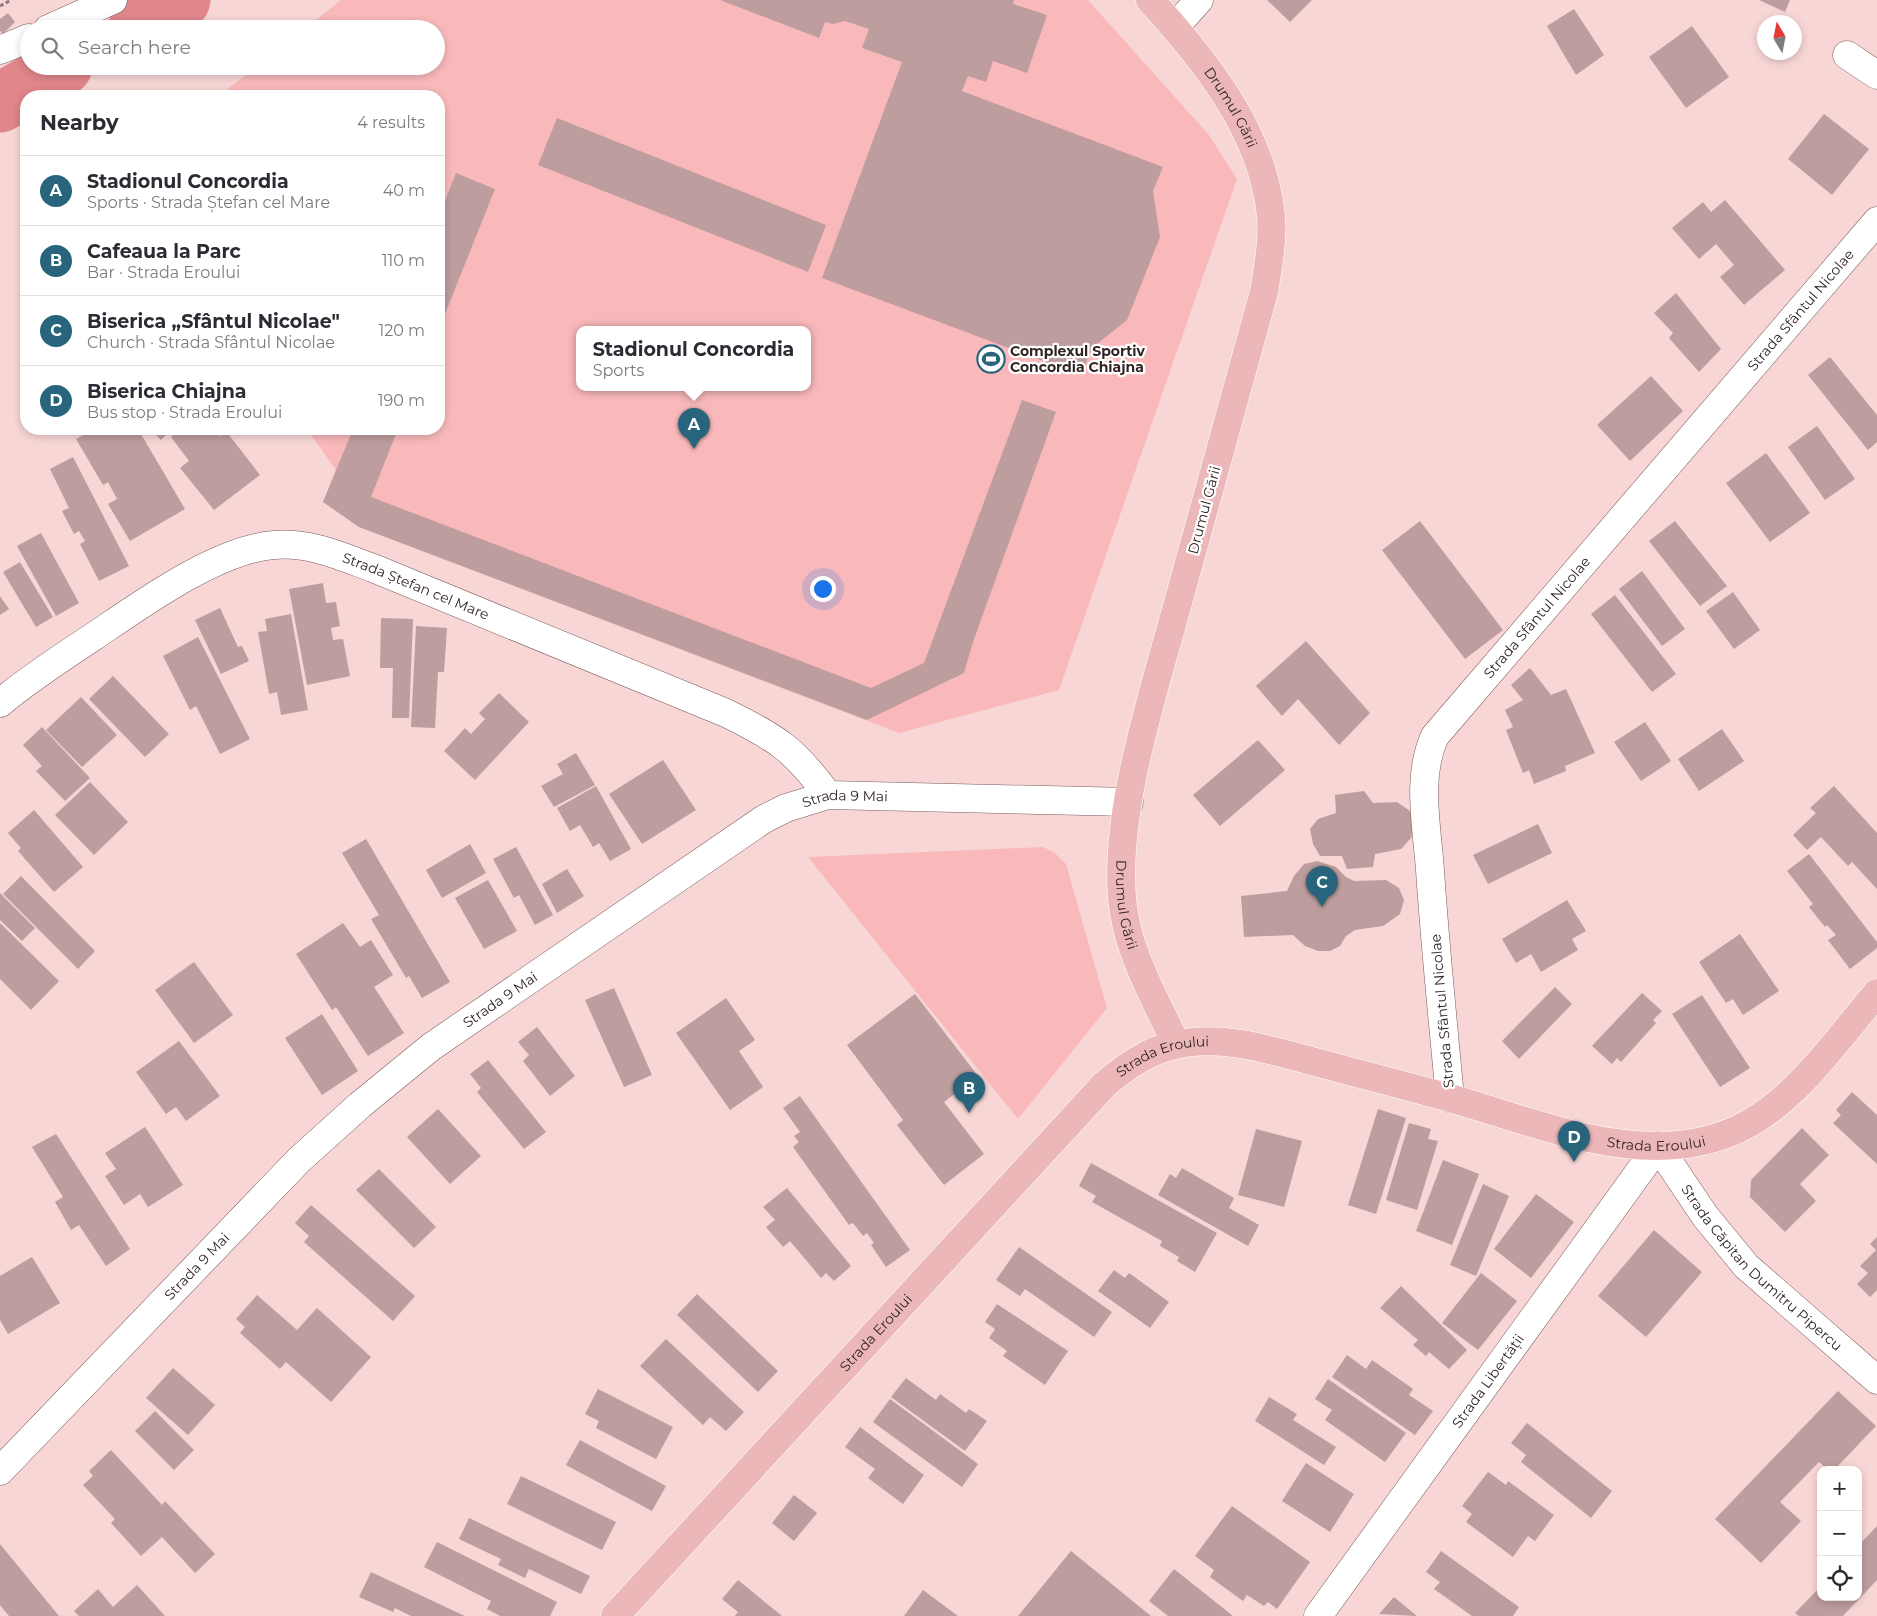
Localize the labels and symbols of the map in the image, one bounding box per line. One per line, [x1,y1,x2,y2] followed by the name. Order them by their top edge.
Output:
[1757,15,1802,60] north arrow
[1200,64,1261,150] street label: Drumul Gării
[1743,245,1858,375] street label: Strada Sfântul Nicolae
[1010,342,1146,376] place label: Complexul Sportiv Concordia Chiajna
[976,344,1006,374] sports icon: Complexul Sportiv Concordia Chiajna
[678,408,710,449] pin: A
[1184,464,1224,556] street label: Drumul Gării
[340,548,492,624] street label: Strada Ștefan cel Mare
[1480,553,1594,682] street label: Strada Sfântul Nicolae
[810,576,836,602] your location
[800,786,888,811] street label: Strada 9 Mai
[1112,860,1142,952] street label: Drumul Gării
[1306,866,1338,907] pin: C
[1426,933,1458,1089] street label: Strada Sfântul Nicolae
[459,968,541,1032] street label: Strada 9 Mai
[1112,1032,1209,1081] street label: Strada Eroului
[953,1072,985,1113] pin: B
[1558,1121,1590,1162] pin: D
[1606,1132,1707,1155] street label: Strada Eroului
[1677,1181,1846,1355] street label: Strada Căpitan Dumitru Pipercu
[160,1229,233,1304] street label: Strada 9 Mai
[836,1290,916,1375] street label: Strada Eroului
[1448,1330,1528,1432] street label: Strada Libertății

